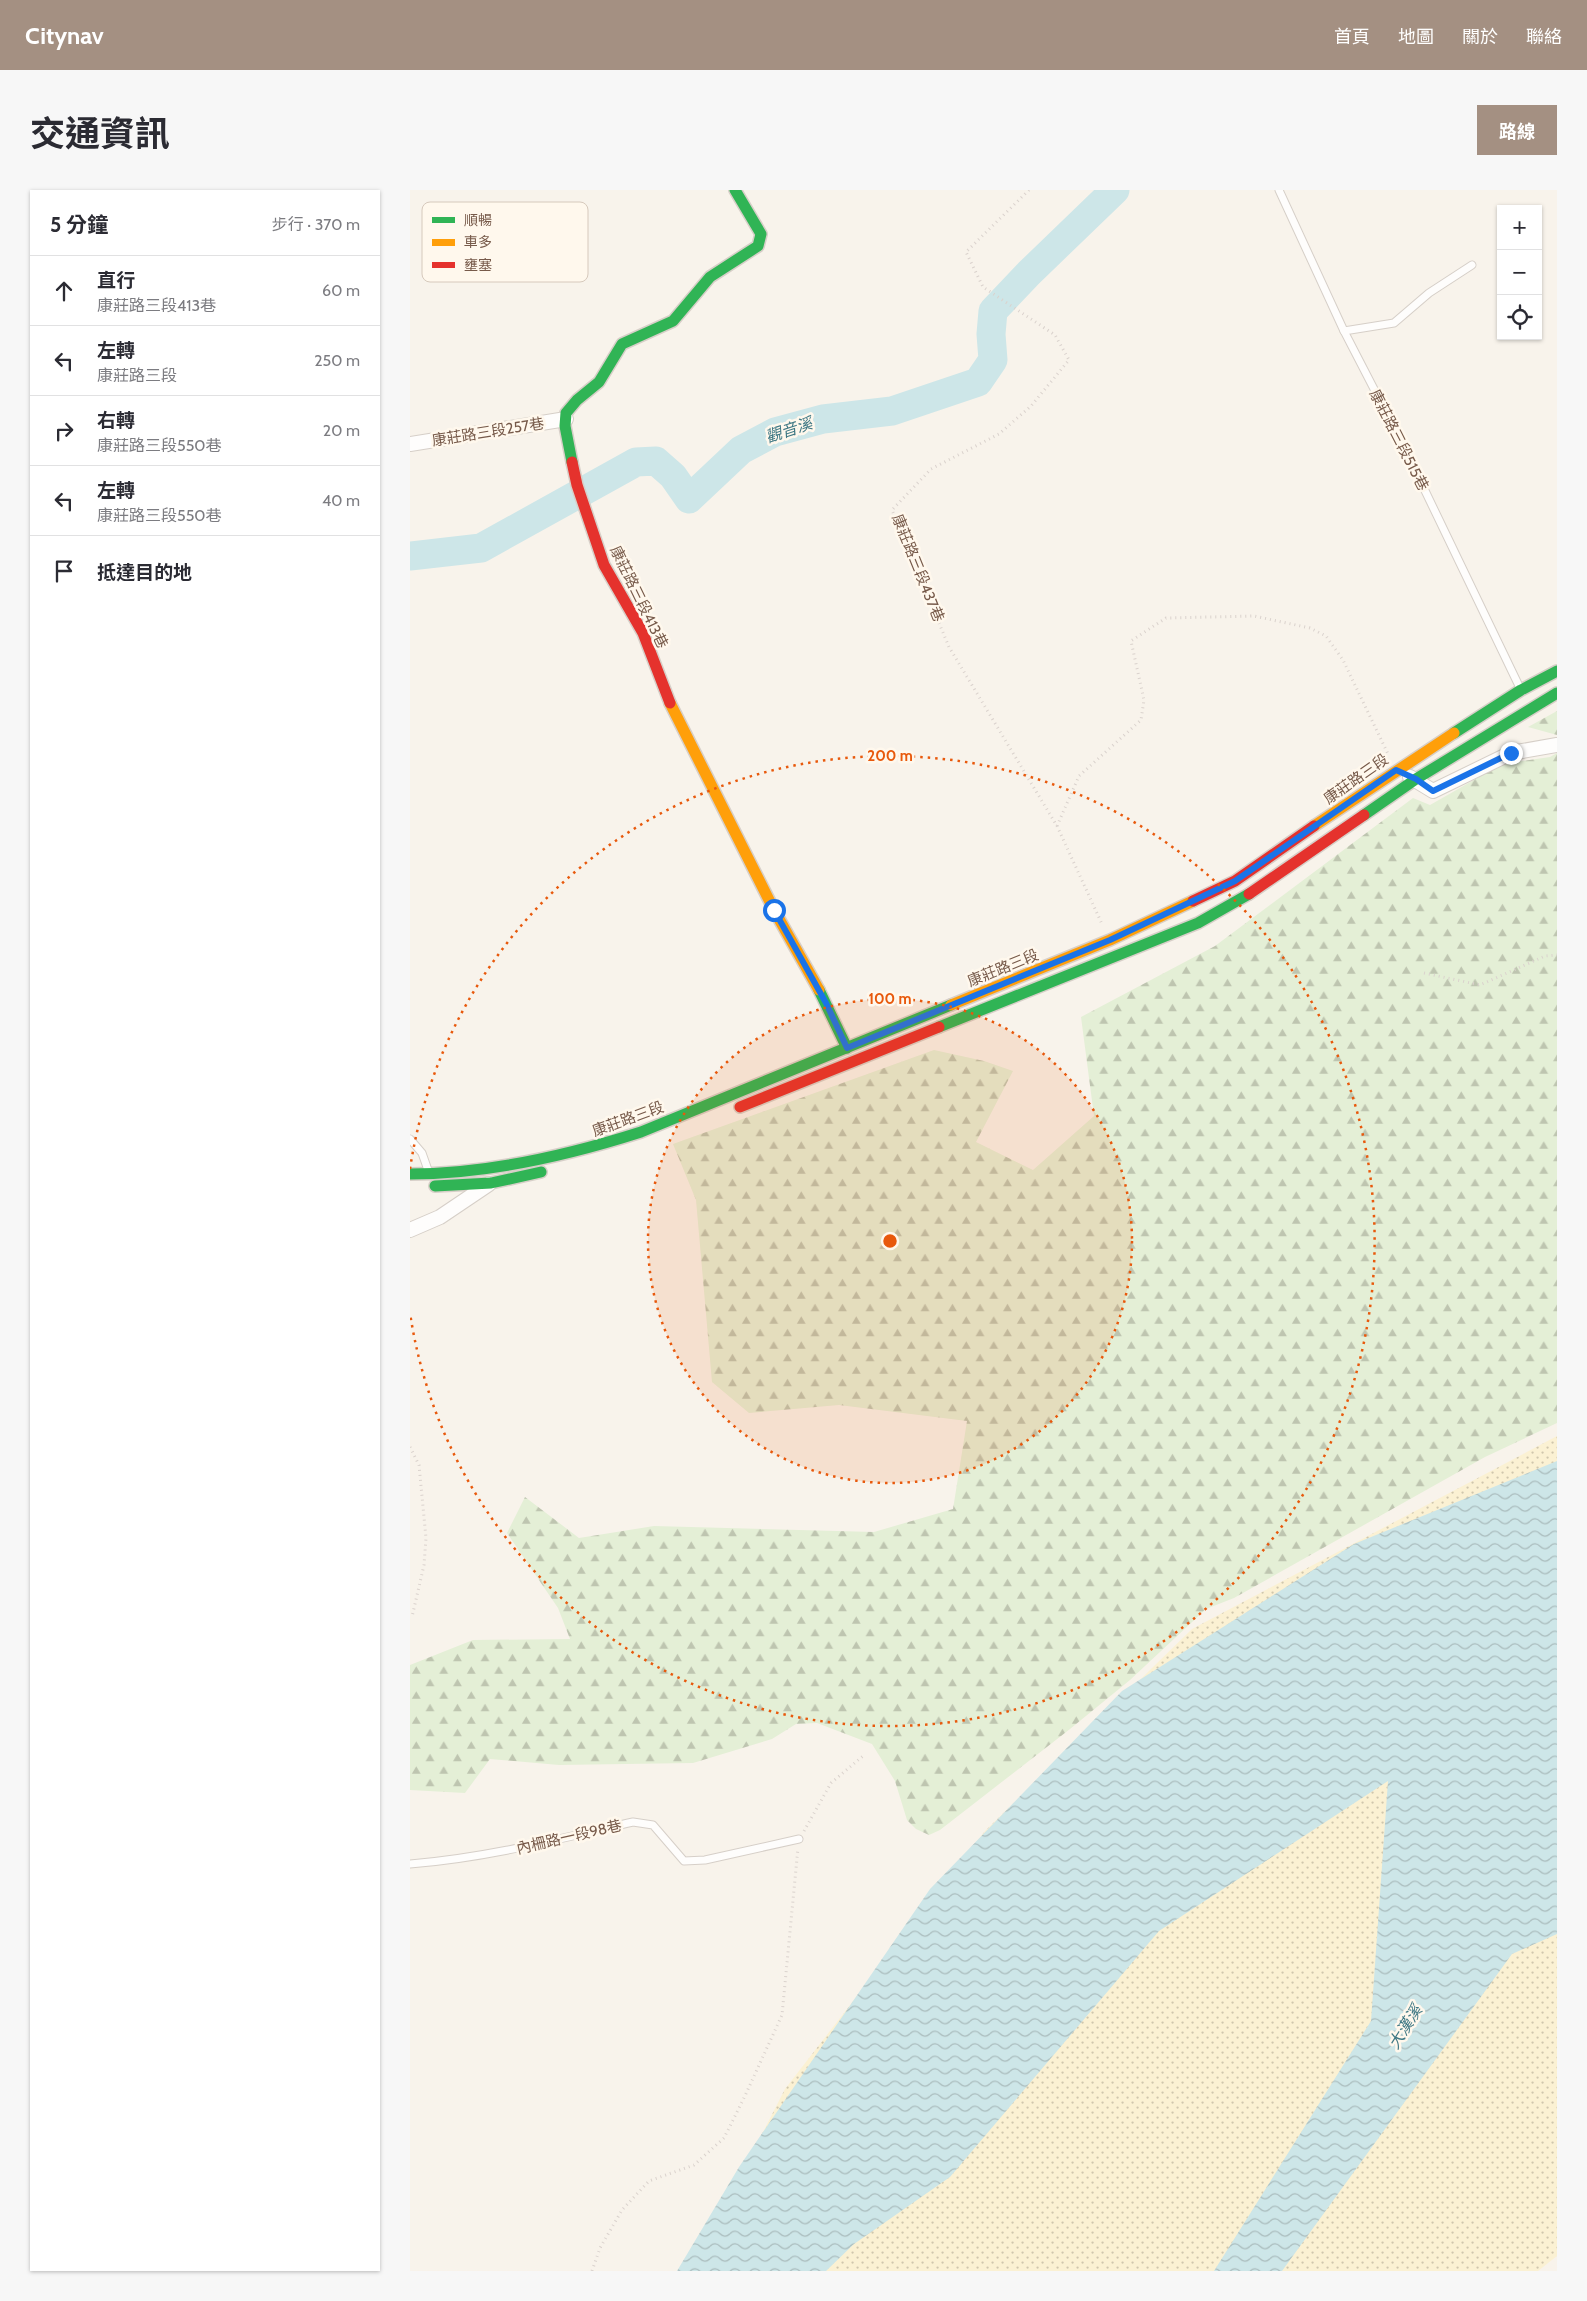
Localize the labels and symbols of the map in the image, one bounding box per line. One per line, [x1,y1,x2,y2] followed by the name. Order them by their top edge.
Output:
[422,202,588,282] legend
[464,211,492,229] text: 順暢
[464,233,492,251] text: 車多
[464,256,492,274] text: 壅塞
[1366,386,1432,494] street label: 康莊路三段515巷
[763,413,817,446] water label: 觀音溪
[431,414,545,450] street label: 康莊路三段257巷
[888,512,948,624] street label: 康莊路三段437巷
[606,543,672,651] street label: 康莊路三段413巷
[1500,742,1523,765] route end
[867,747,913,765] text: 200 m
[1320,750,1392,808] street label: 康莊路三段
[763,899,786,922] route start
[965,946,1041,990] street label: 康莊路三段
[868,990,912,1008] text: 100 m
[590,1098,666,1140] street label: 康莊路三段
[881,1232,899,1250] centre of rings
[515,1816,623,1858] street label: 內柵路一段98巷
[1384,2000,1427,2052] water label: 大漢溪

